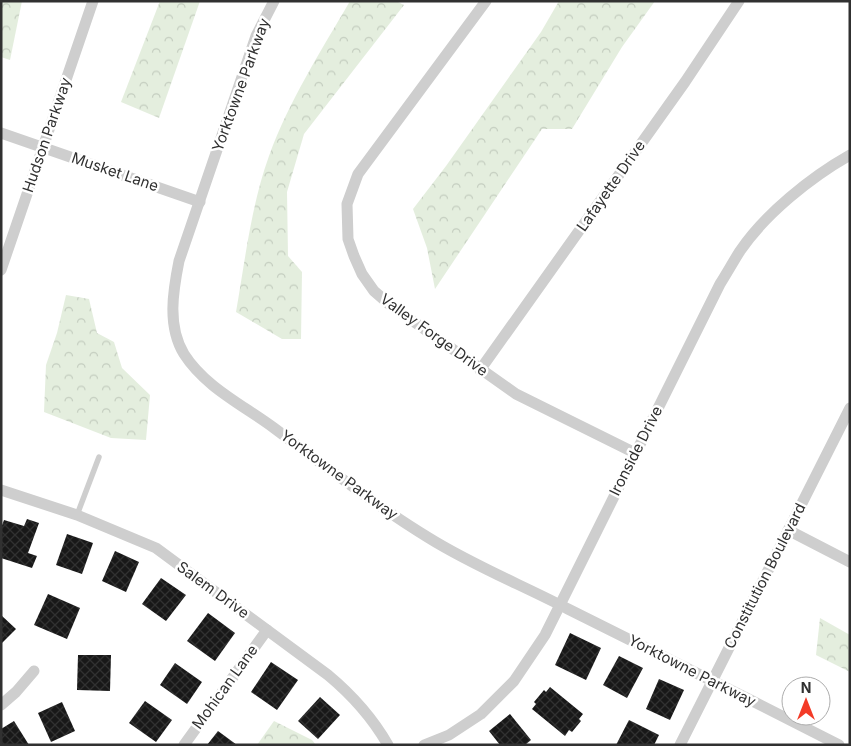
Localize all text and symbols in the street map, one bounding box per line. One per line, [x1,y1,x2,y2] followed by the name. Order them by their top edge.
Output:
[208,15,274,154] street label: Yorktowne Parkway
[18,74,75,195] street label: Hudson Parkway
[572,137,649,235] street label: Lafayette Drive
[69,148,161,195] street label: Musket Lane
[377,289,492,380] street label: Valley Forge Drive
[605,403,666,499] street label: Ironside Drive
[277,426,402,524] street label: Yorktowne Parkway
[720,500,810,652] street label: Constitution Boulevard
[173,557,253,622] street label: Salem Drive
[625,630,760,711] street label: Yorktowne Parkway
[188,641,262,733] street label: Mohican Lane
[781,676,831,726] north arrow
[801,679,811,696] text: N

